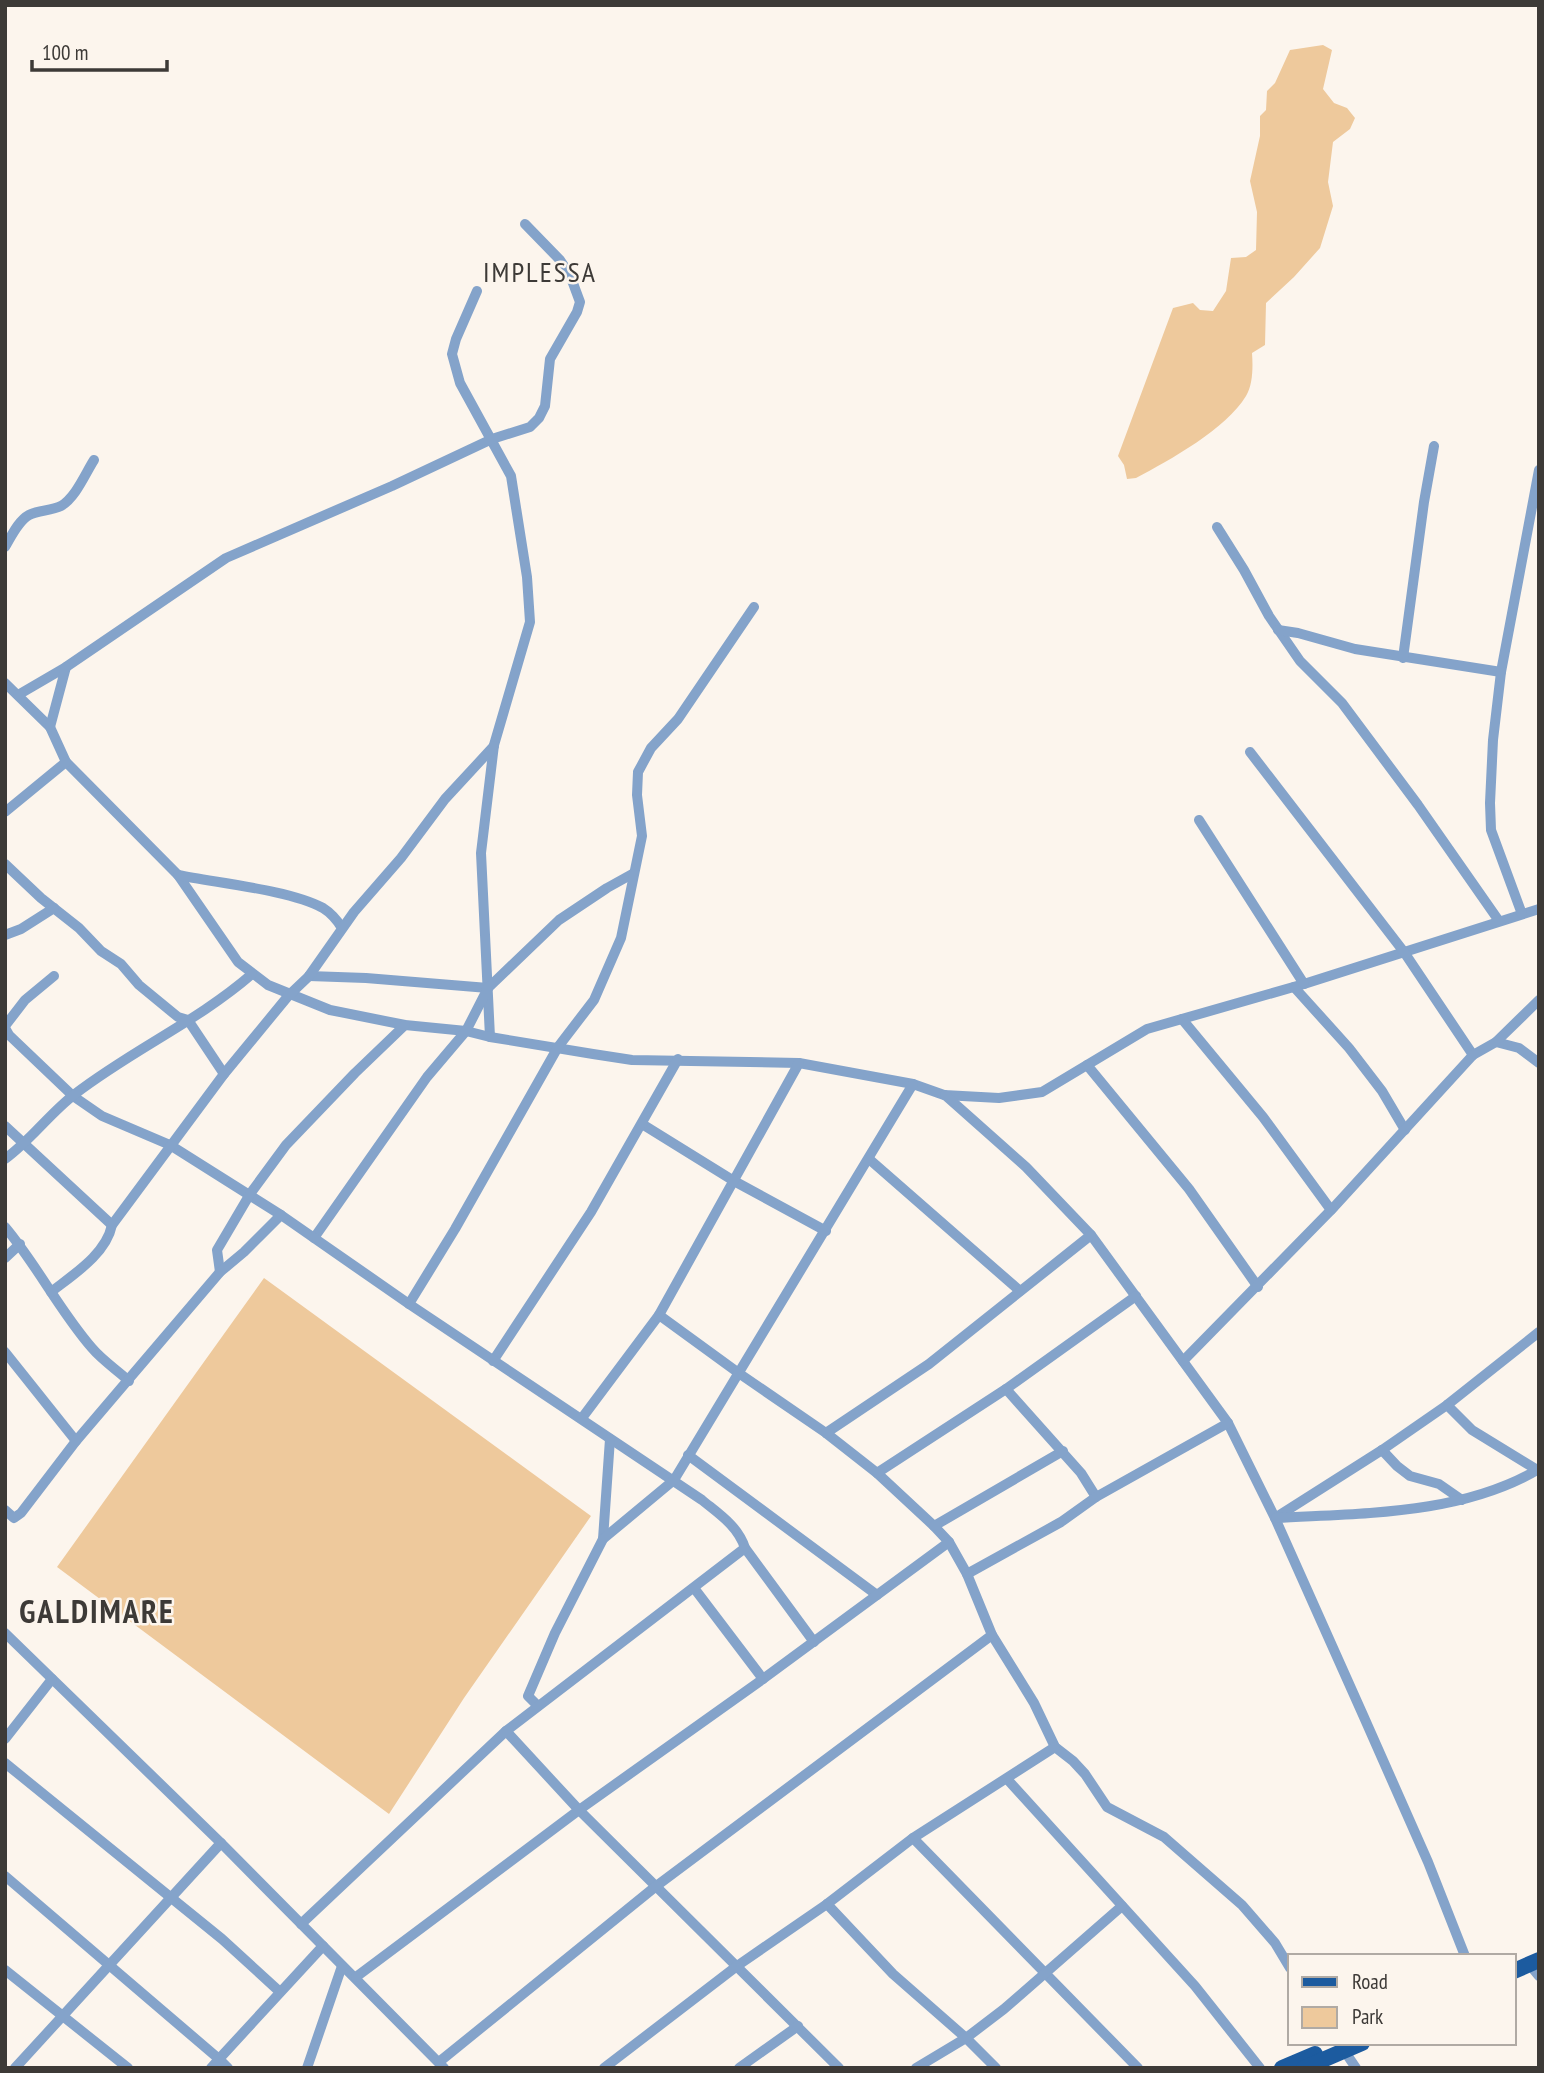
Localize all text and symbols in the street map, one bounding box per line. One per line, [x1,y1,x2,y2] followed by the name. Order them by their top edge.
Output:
[32,28,166,72] scale bar
[42,39,88,66] text: 100 m
[483,253,597,290] district label: IMPLESSA
[19,1590,175,1632] district label: GALDIMARE
[1288,1954,1516,2045] legend
[1352,1968,1388,1995] text: Road
[1352,2003,1383,2030] text: Park

